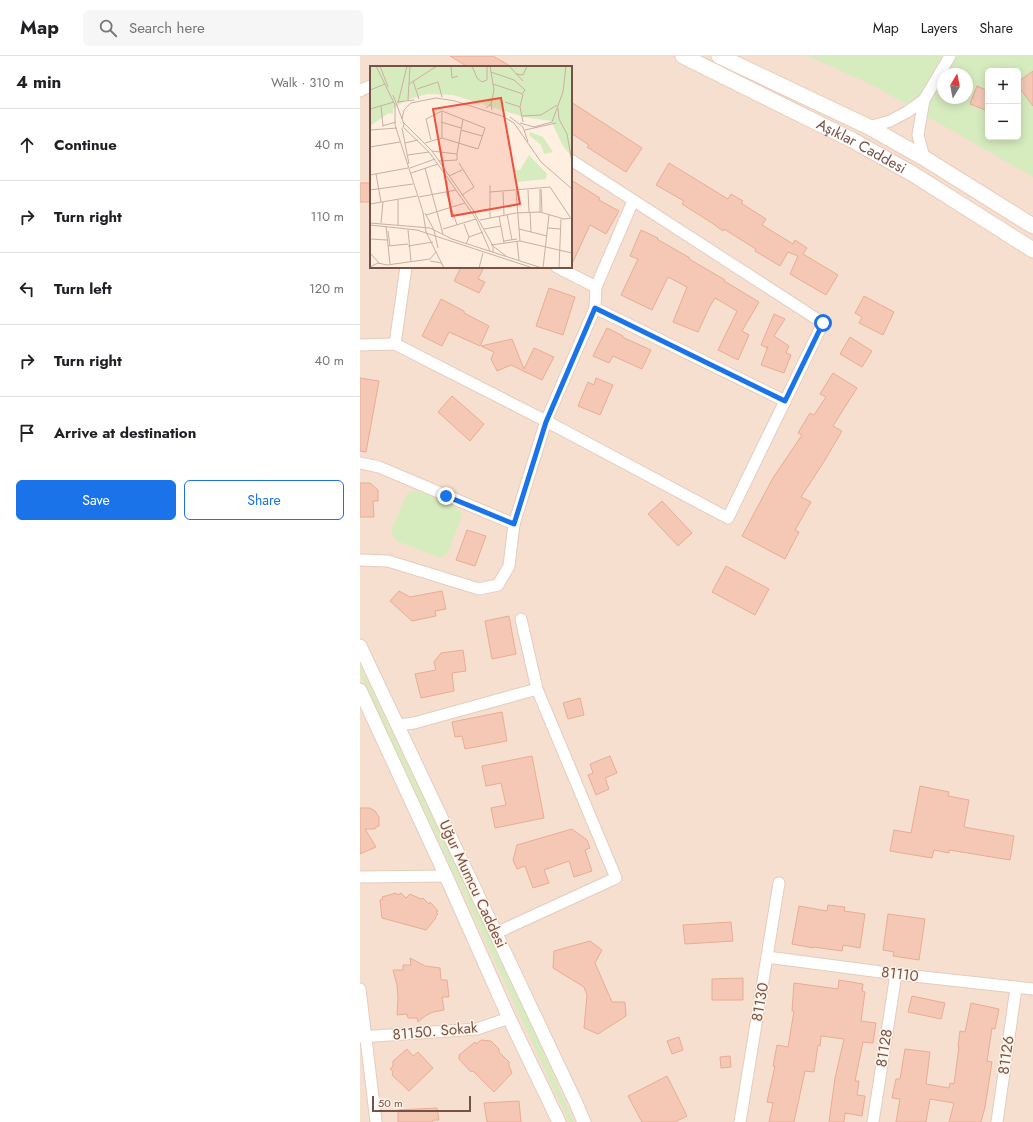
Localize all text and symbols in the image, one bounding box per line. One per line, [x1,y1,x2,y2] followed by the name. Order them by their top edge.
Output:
[83,10,363,46] search box
[20,14,59,41] text: Map
[97,17,119,39] icon: search
[129,17,205,39] text: Search here
[873,18,899,38] text: Map
[921,18,957,38] text: Layers
[979,18,1013,38] text: Share
[370,66,572,268] inset map
[937,68,973,104] north arrow
[985,68,1021,140] map controls
[985,68,1021,104] button: +
[16,70,61,94] text: 4 min
[271,73,344,92] text: Walk · 310 m
[985,104,1021,140] button: −
[813,113,910,179] street label: Aşıklar Caddesi
[16,134,38,156] icon: ahead
[54,134,117,156] text: Continue
[315,135,344,154] text: 40 m
[16,206,38,228] icon: right
[54,206,122,228] text: Turn right
[310,207,344,226] text: 110 m
[16,278,38,300] icon: left
[54,278,112,300] text: Turn left
[309,279,344,298] text: 120 m
[814,314,832,332] route start
[16,350,38,372] icon: right
[54,350,122,372] text: Turn right
[315,351,344,370] text: 40 m
[16,422,38,444] icon: arrive
[54,422,196,444] text: Arrive at destination
[16,480,176,520] button: Save
[184,480,344,520] button: Share
[437,487,455,505] route end
[434,816,512,952] street label: Uğur Mumcu Caddesi
[880,961,920,987] street label: 81110
[746,981,774,1023] street label: 81130
[392,1016,479,1046] street label: 81150. Sokak
[870,1027,898,1069] street label: 81128
[992,1034,1020,1076] street label: 81126
[372,1094,471,1113] scale bar
[378,1095,403,1111] text: 50 m

